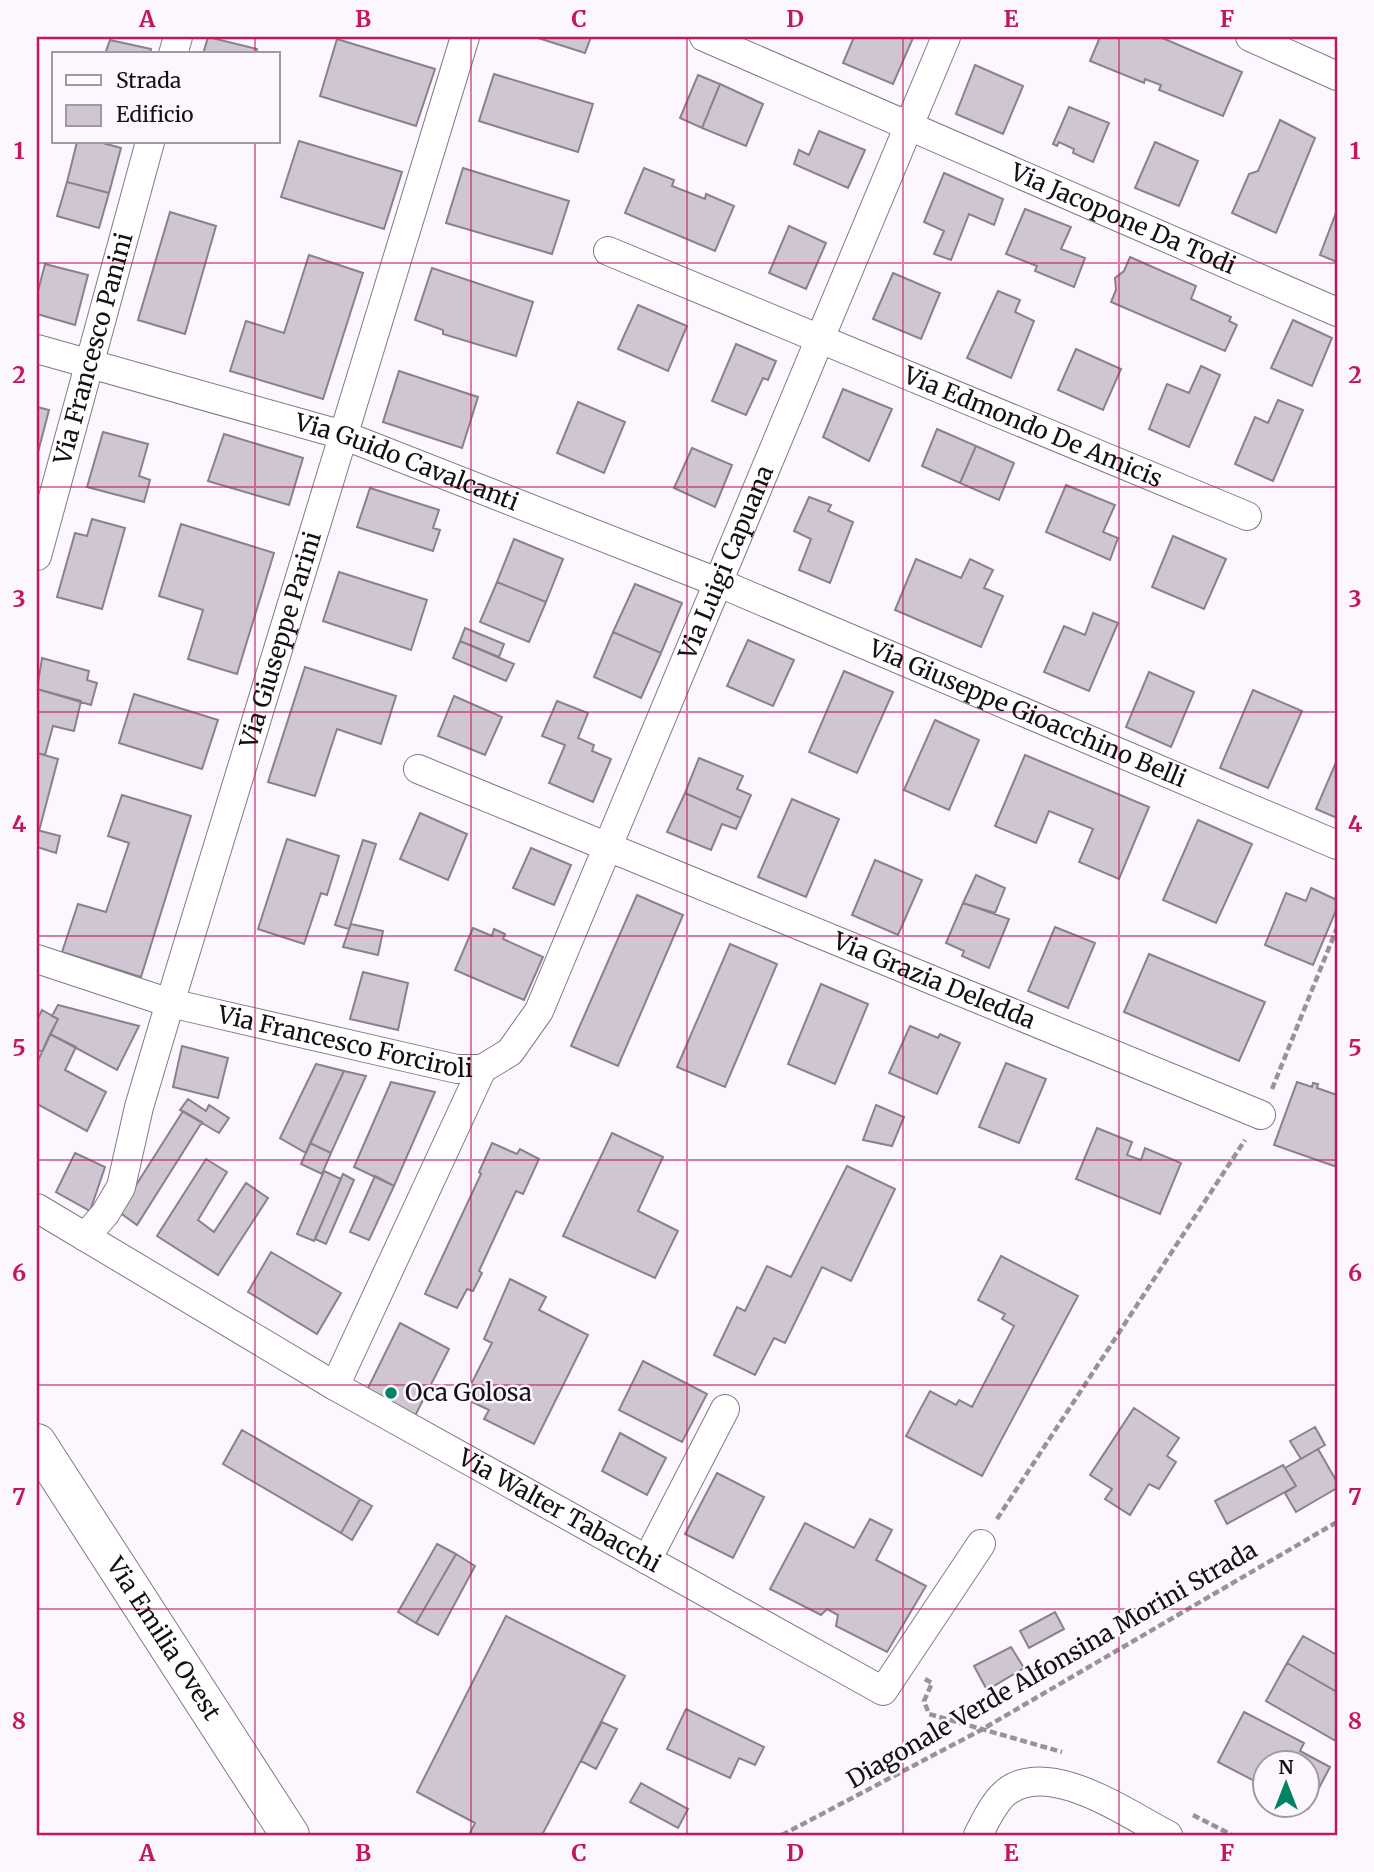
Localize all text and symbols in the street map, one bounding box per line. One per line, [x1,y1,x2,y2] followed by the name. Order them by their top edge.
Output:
[138,4,156,33] text: A
[355,4,371,33] text: B
[571,4,587,33] text: C
[786,4,804,33] text: D
[1003,4,1019,33] text: E
[1220,4,1234,33] text: F
[52,52,280,144] legend
[116,67,181,94] text: Strada
[116,101,193,128] text: Edificio
[14,136,25,165] text: 1
[1350,136,1361,165] text: 1
[1005,156,1241,281] street label: Via Jacopone Da Todi
[46,229,140,469] street label: Via Francesco Panini
[898,359,1167,494] street label: Via Edmondo De Amicis
[12,360,26,389] text: 2
[1348,360,1362,389] text: 2
[291,406,523,518] street label: Via Guido Cavalcanti
[671,461,780,665] street label: Via Luigi Capuana
[232,527,328,753] street label: Via Giuseppe Parini
[12,584,26,613] text: 3
[1348,584,1362,613] text: 3
[864,632,1191,794] street label: Via Giuseppe Gioacchino Belli
[12,809,27,838] text: 4
[1348,809,1363,838] text: 4
[828,925,1040,1036] street label: Via Grazia Deledda
[214,998,473,1084] street label: Via Francesco Forciroli
[12,1033,26,1062] text: 5
[1348,1033,1362,1062] text: 5
[12,1258,26,1287] text: 6
[1348,1258,1362,1287] text: 6
[405,1377,532,1408] place label: Oca Golosa
[383,1385,399,1401] marker: Oca Golosa
[452,1441,667,1579] street label: Via Walter Tabacchi
[12,1482,26,1511] text: 7
[1348,1482,1362,1511] text: 7
[841,1534,1263,1795] street label: Diagonale Verde Alfonsina Morini Strada
[99,1550,228,1726] street label: Via Emilia Ovest
[12,1706,26,1735] text: 8
[1348,1706,1362,1735] text: 8
[1252,1750,1322,1820] north arrow
[1278,1755,1294,1779] text: N
[138,1838,156,1867] text: A
[355,1838,371,1867] text: B
[571,1838,587,1867] text: C
[786,1838,804,1867] text: D
[1003,1838,1019,1867] text: E
[1220,1838,1234,1867] text: F

